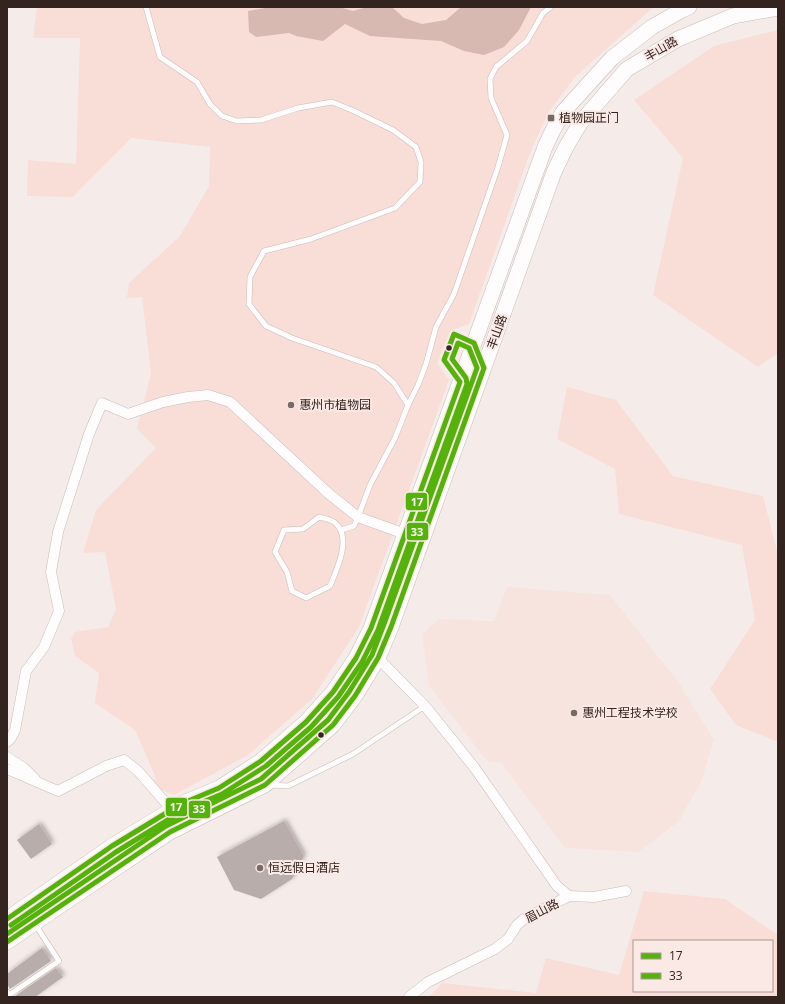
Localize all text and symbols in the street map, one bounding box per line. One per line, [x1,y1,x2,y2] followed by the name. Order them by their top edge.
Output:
[641,32,681,65] street label: 丰山路
[559,109,619,126] place label: 植物园正门
[546,113,556,123] marker: 植物园正门
[482,312,511,352] street label: 丰山路
[444,343,454,353] unlabelled marker
[299,396,371,413] place label: 惠州市植物园
[286,400,296,410] marker: 惠州市植物园
[405,492,428,511] line badge: 17
[411,494,423,509] text: 17
[406,522,429,541] line badge: 33
[411,524,423,539] text: 33
[582,704,678,721] place label: 惠州工程技术学校
[569,708,579,718] marker: 惠州工程技术学校
[316,730,326,740] unlabelled marker
[165,797,188,817] line badge: 17
[170,799,182,814] text: 17
[188,800,211,819] line badge: 33
[193,801,205,816] text: 33
[268,859,340,876] place label: 恒远假日酒店
[255,863,265,873] marker: 恒远假日酒店
[522,895,562,927] street label: 眉山路
[633,940,773,992] legend
[669,947,683,964] text: 17
[669,967,683,984] text: 33

